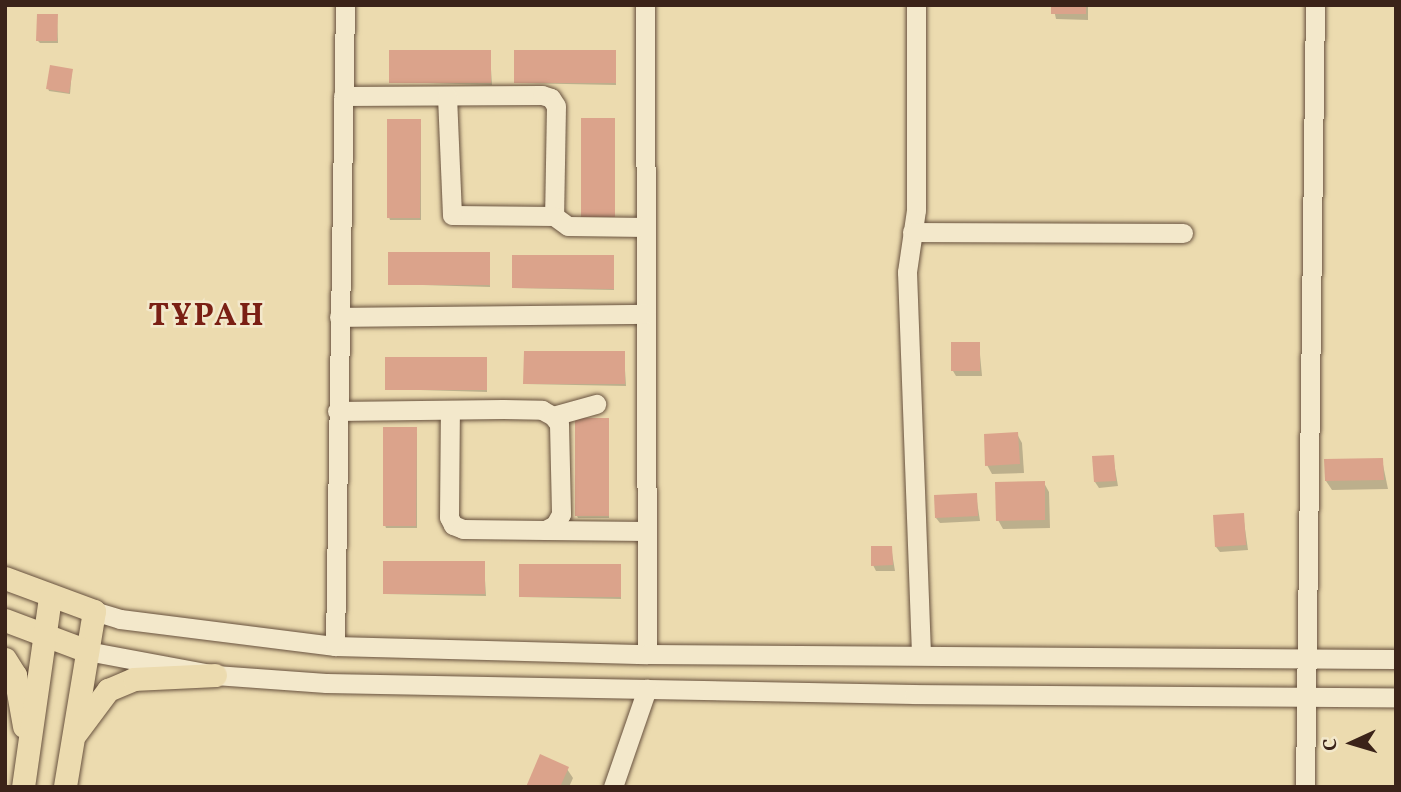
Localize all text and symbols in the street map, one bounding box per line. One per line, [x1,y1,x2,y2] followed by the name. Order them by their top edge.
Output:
[149,298,265,336] district label: ТҰРАН
[1317,708,1387,778] north arrow
[1318,737,1344,751] text: С

